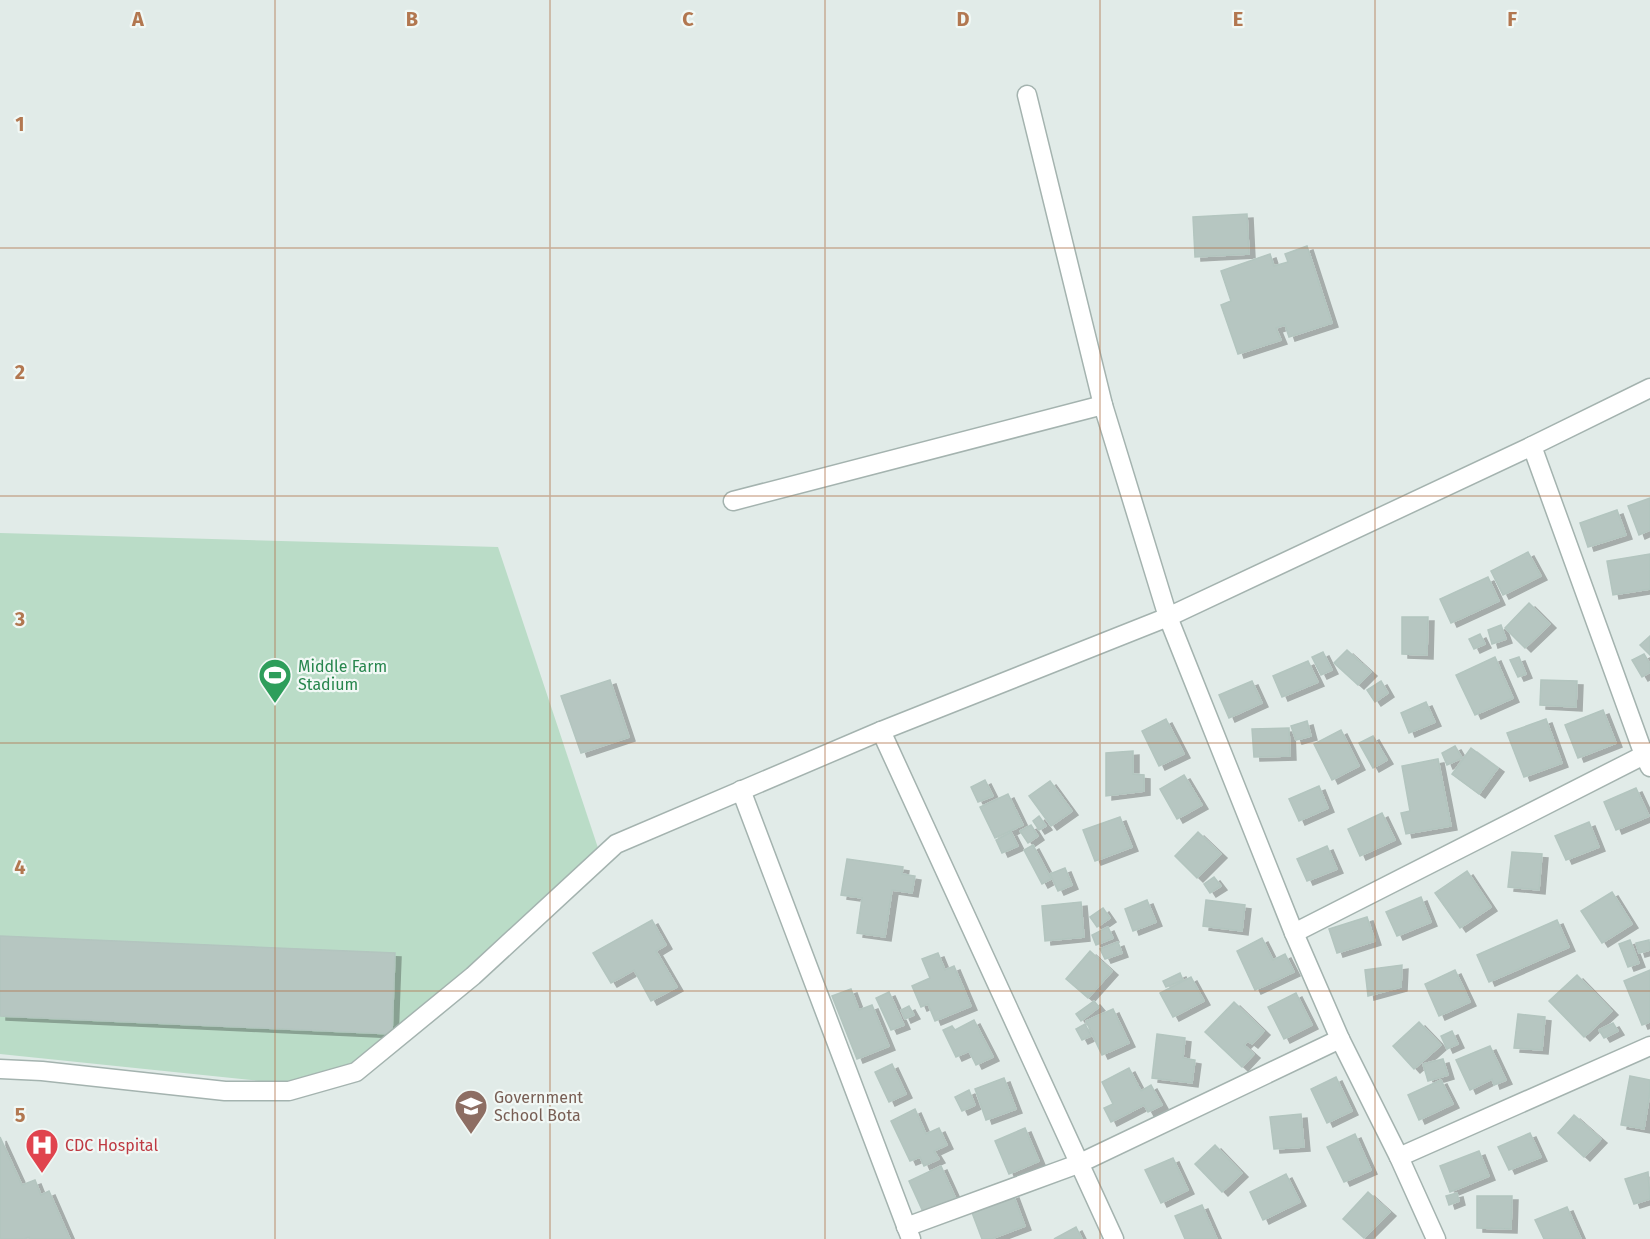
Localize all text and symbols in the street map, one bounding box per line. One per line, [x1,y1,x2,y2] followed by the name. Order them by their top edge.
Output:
[131,7,145,31] text: A
[406,7,418,31] text: B
[682,7,694,31] text: C
[956,7,970,31] text: D
[1233,7,1243,31] text: E
[1507,7,1517,31] text: F
[15,112,25,136] text: 1
[15,360,25,384] text: 2
[14,607,25,631] text: 3
[257,657,293,704] sports icon: Middle Farm Stadium
[298,657,387,694] place label: Middle Farm Stadium
[14,855,26,879] text: 4
[453,1088,489,1135] school or university icon: Government School Bota
[494,1088,583,1125] place label: Government School Bota
[15,1103,26,1127] text: 5
[24,1127,60,1174] hospital icon: CDC Hospital
[65,1136,158,1155] place label: CDC Hospital

